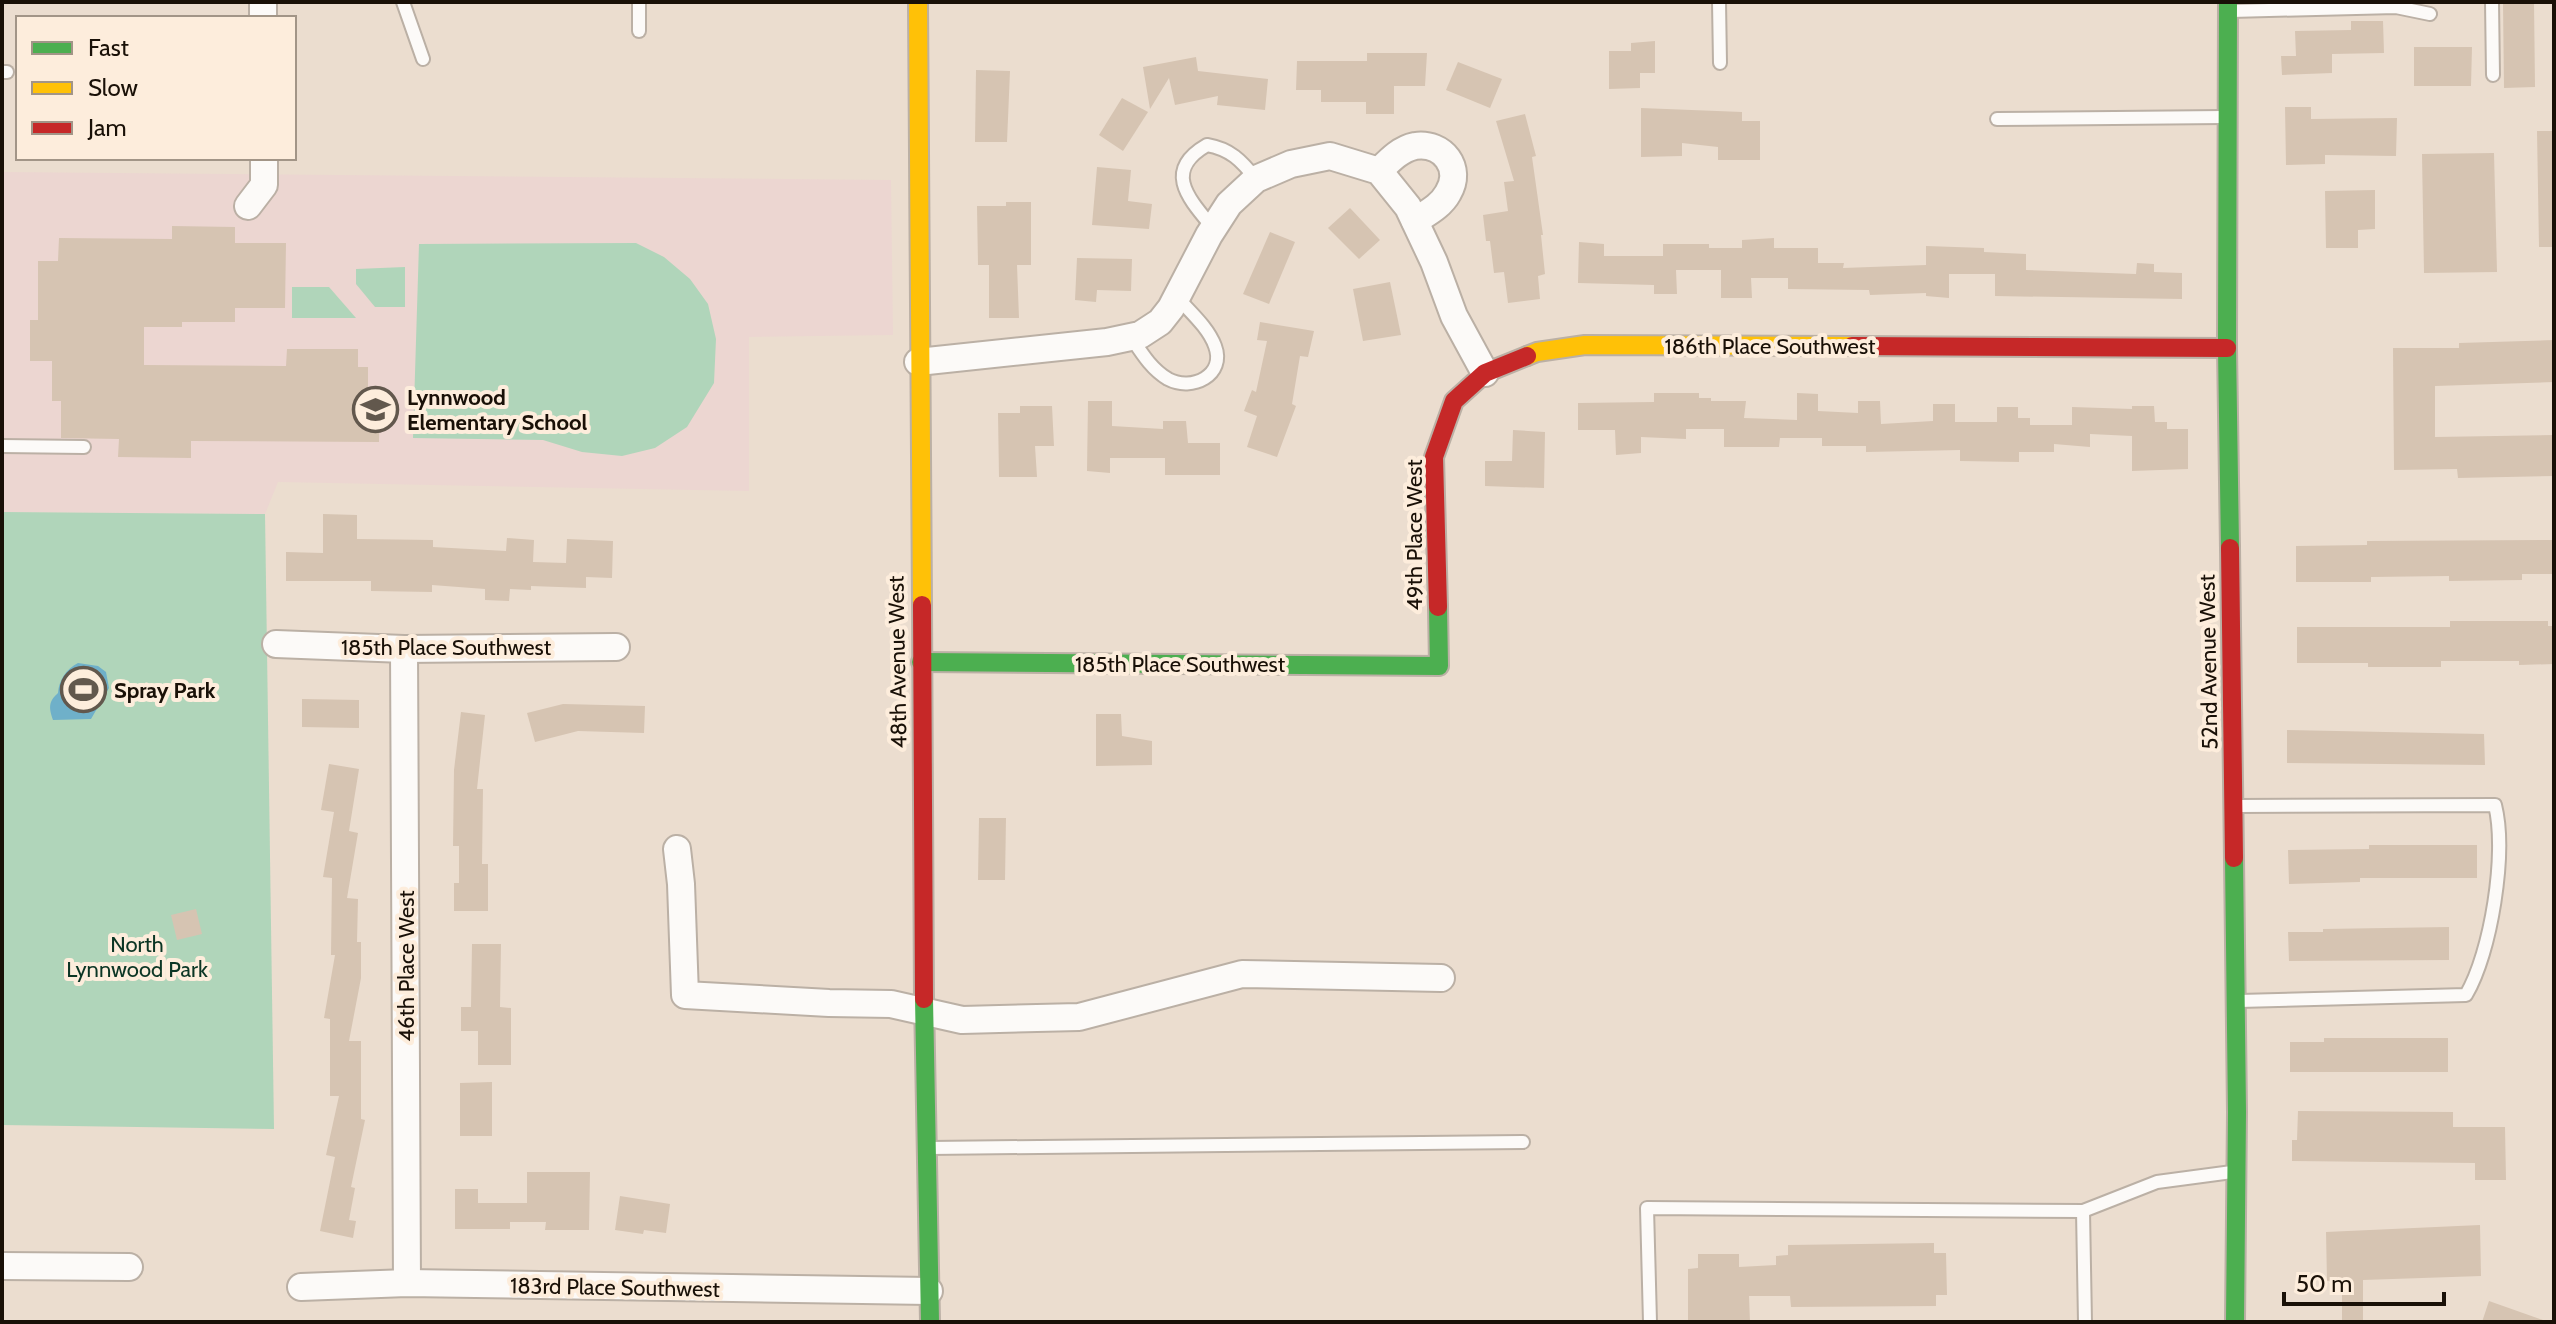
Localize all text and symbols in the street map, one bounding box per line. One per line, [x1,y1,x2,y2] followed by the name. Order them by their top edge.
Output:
[16,16,296,160] legend
[88,33,129,62] text: Fast
[88,73,138,102] text: Slow
[87,113,126,142] text: Jam
[1665,333,1876,360] street label: 186th Place Southwest
[407,384,587,436] place label: Lynnwood Elementary School
[352,386,400,434] school or university icon: Lynnwood Elementary School
[1401,459,1428,611] street label: 49th Place West
[2193,574,2224,750] street label: 52nd Avenue West
[882,575,913,749] street label: 48th Avenue West
[341,634,552,661] street label: 185th Place Southwest
[1075,651,1286,678] street label: 185th Place Southwest
[59,666,107,714] sports icon: Spray Park
[114,677,216,704] place label: Spray Park
[393,890,420,1042] street label: 46th Place West
[66,931,208,983] park label: North Lynnwood Park
[2284,1256,2444,1306] scale bar
[2296,1269,2352,1298] text: 50 m
[510,1272,721,1303] street label: 183rd Place Southwest

